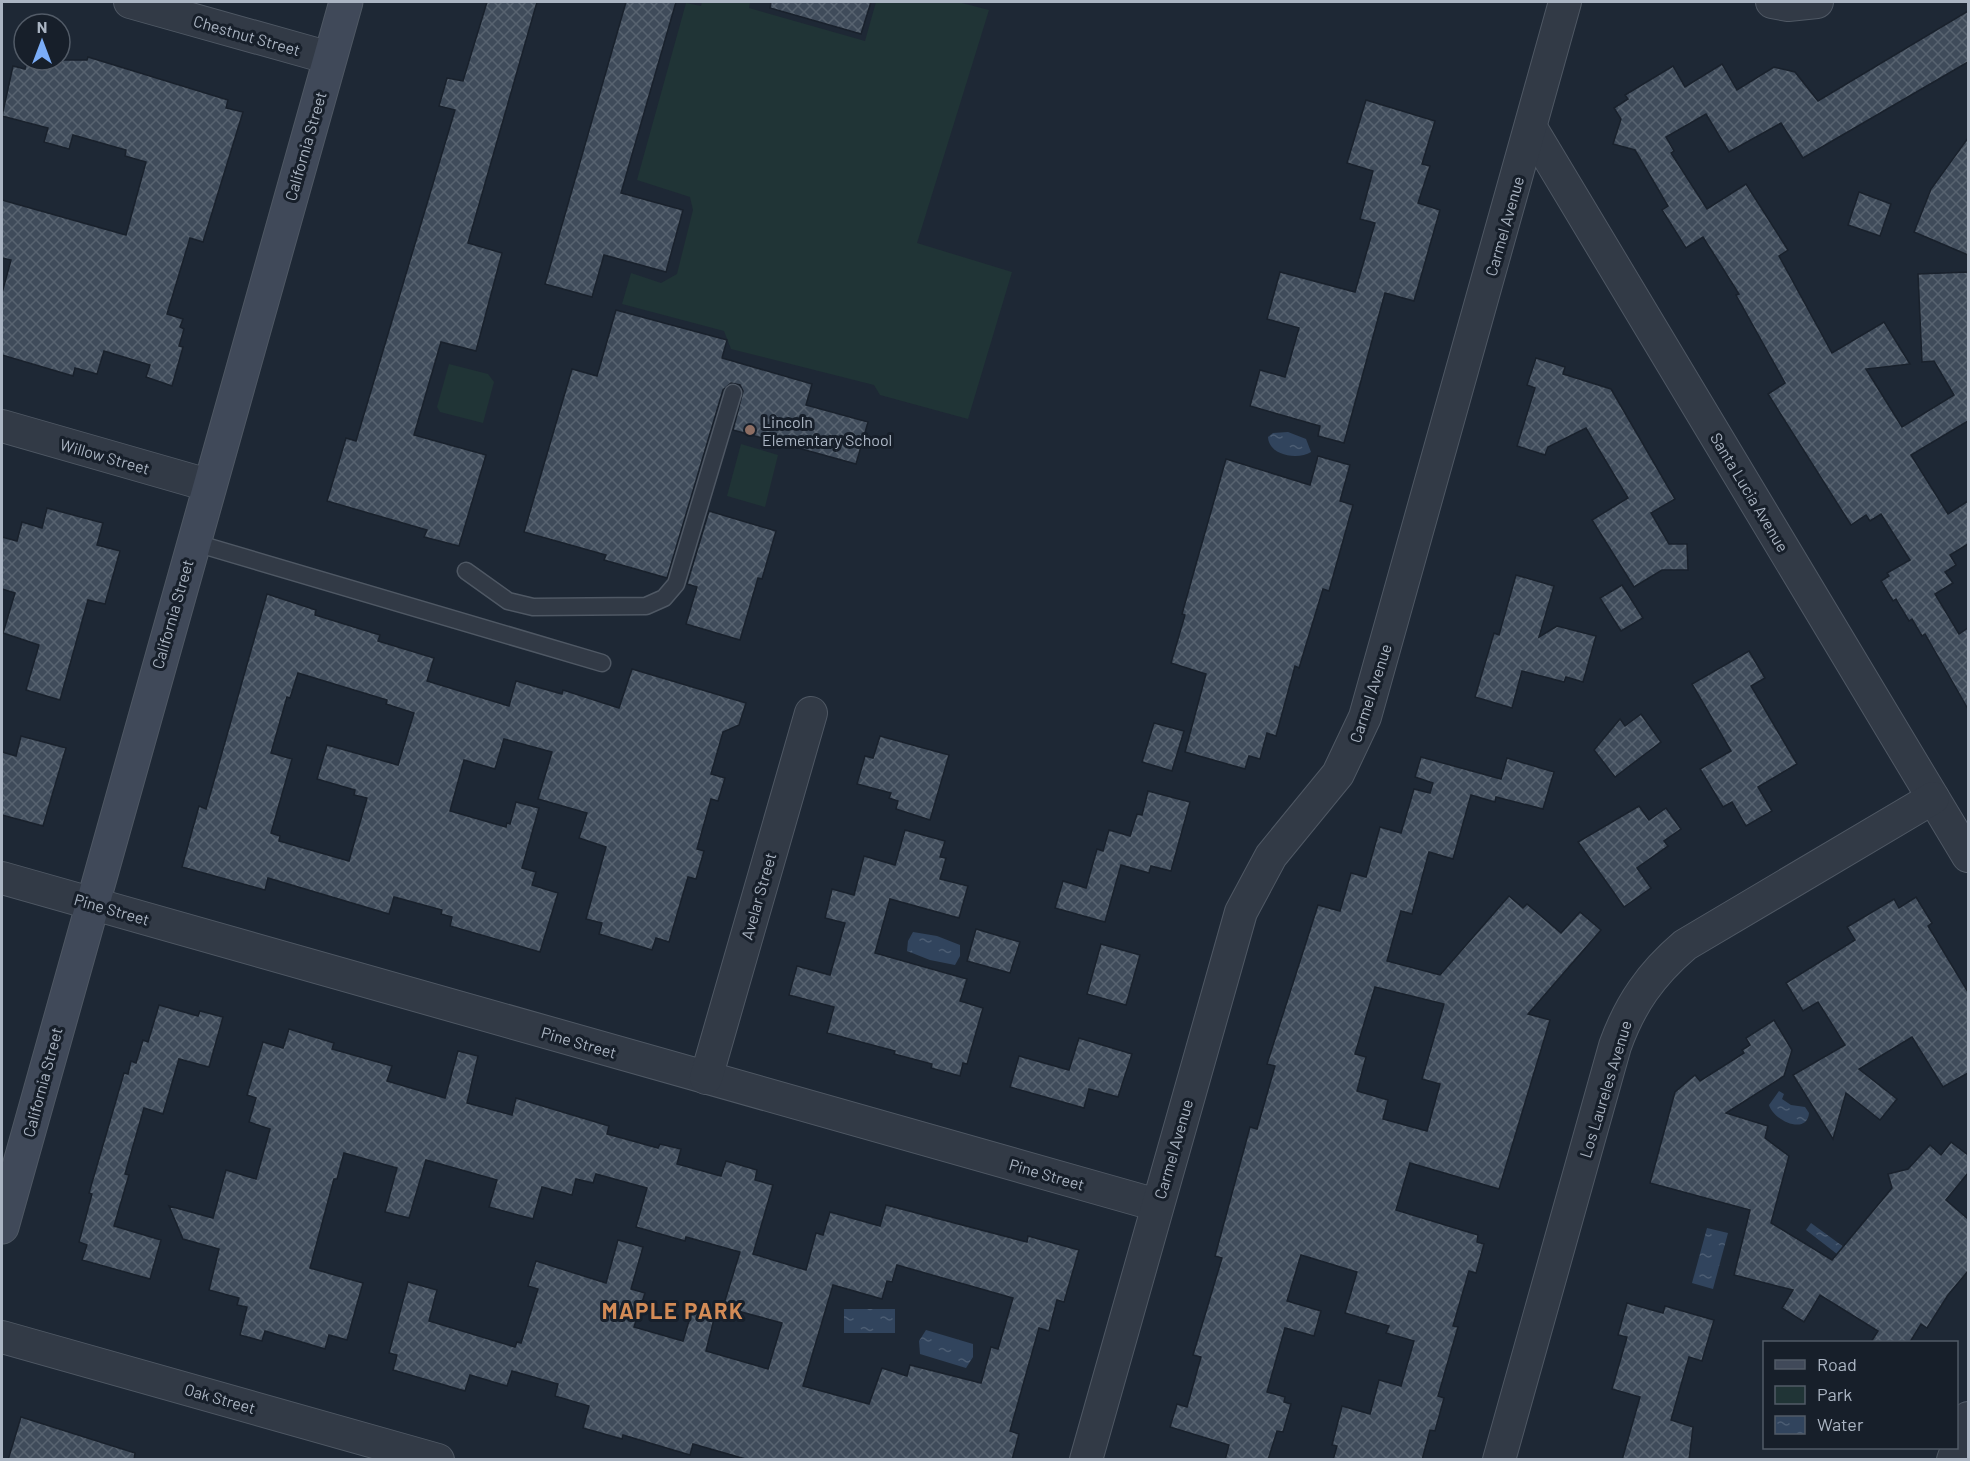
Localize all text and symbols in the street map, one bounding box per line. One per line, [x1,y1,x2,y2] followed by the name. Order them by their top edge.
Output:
[191,11,303,59] street label: Chestnut Street
[12,12,72,72] north arrow
[37,17,47,36] text: N
[280,89,330,203] street label: California Street
[1481,174,1527,278] street label: Carmel Avenue
[762,412,892,449] place label: Lincoln Elementary School
[743,423,757,437] marker: Lincoln Elementary School
[1707,429,1793,555] street label: Santa Lucia Avenue
[58,434,152,478] street label: Willow Street
[147,557,197,671] street label: California Street
[1345,641,1395,745] street label: Carmel Avenue
[737,850,779,942] street label: Avelar Street
[72,889,152,929] street label: Pine Street
[1575,1018,1635,1160] street label: Los Laureles Avenue
[539,1022,619,1062] street label: Pine Street
[18,1025,66,1139] street label: California Street
[1150,1097,1196,1201] street label: Carmel Avenue
[1007,1154,1087,1194] street label: Pine Street
[602,1297,744,1323] district label: MAPLE PARK
[1763,1341,1958,1449] legend
[1817,1353,1857,1375] text: Road
[182,1379,258,1417] street label: Oak Street
[1817,1383,1852,1405] text: Park
[1817,1413,1864,1435] text: Water

